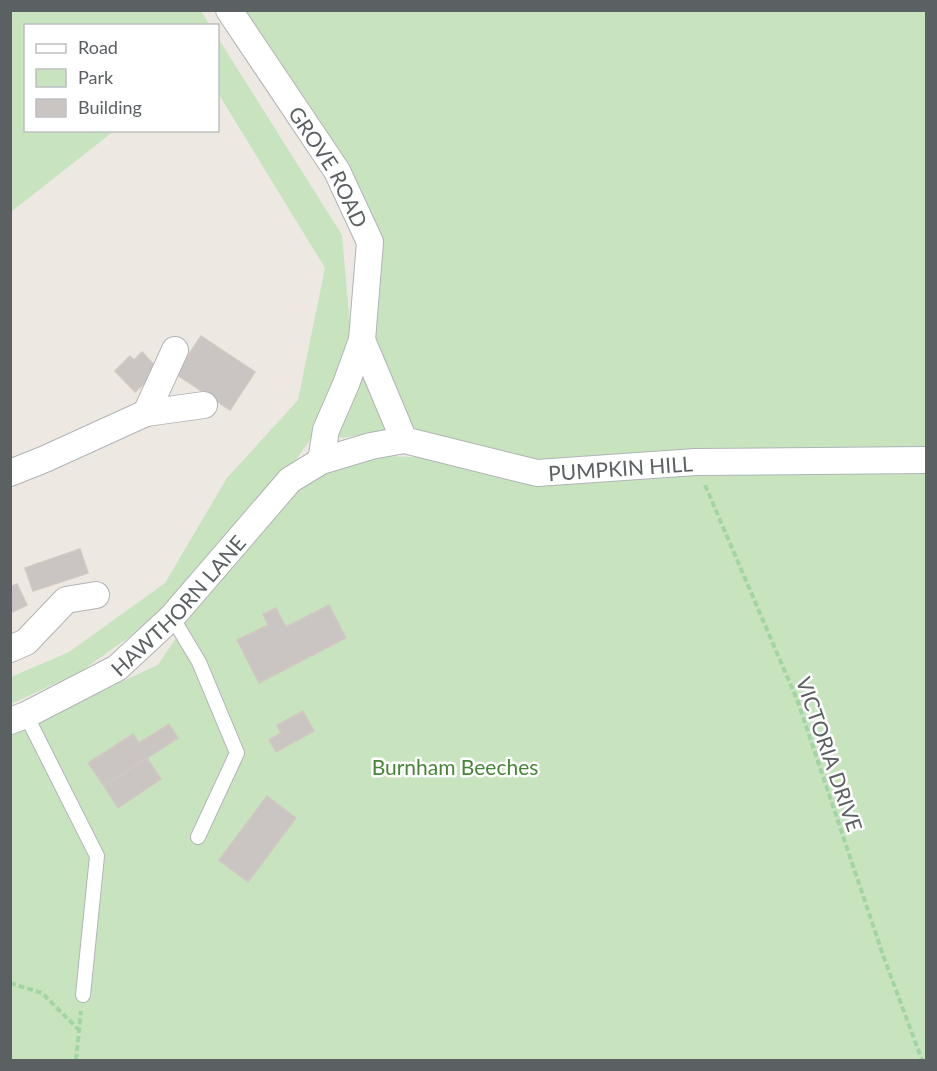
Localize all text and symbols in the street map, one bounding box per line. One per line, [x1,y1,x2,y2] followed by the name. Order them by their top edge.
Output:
[24,24,219,132] legend
[78,36,118,58] text: Road
[78,66,114,88] text: Park
[78,96,142,118] text: Building
[284,101,374,231] street label: GROVE ROAD
[547,450,694,485] street label: PUMPKIN HILL
[105,530,250,680] street label: HAWTHORN LANE
[792,673,868,835] street label: VICTORIA DRIVE
[372,754,538,779] park label: Burnham Beeches

